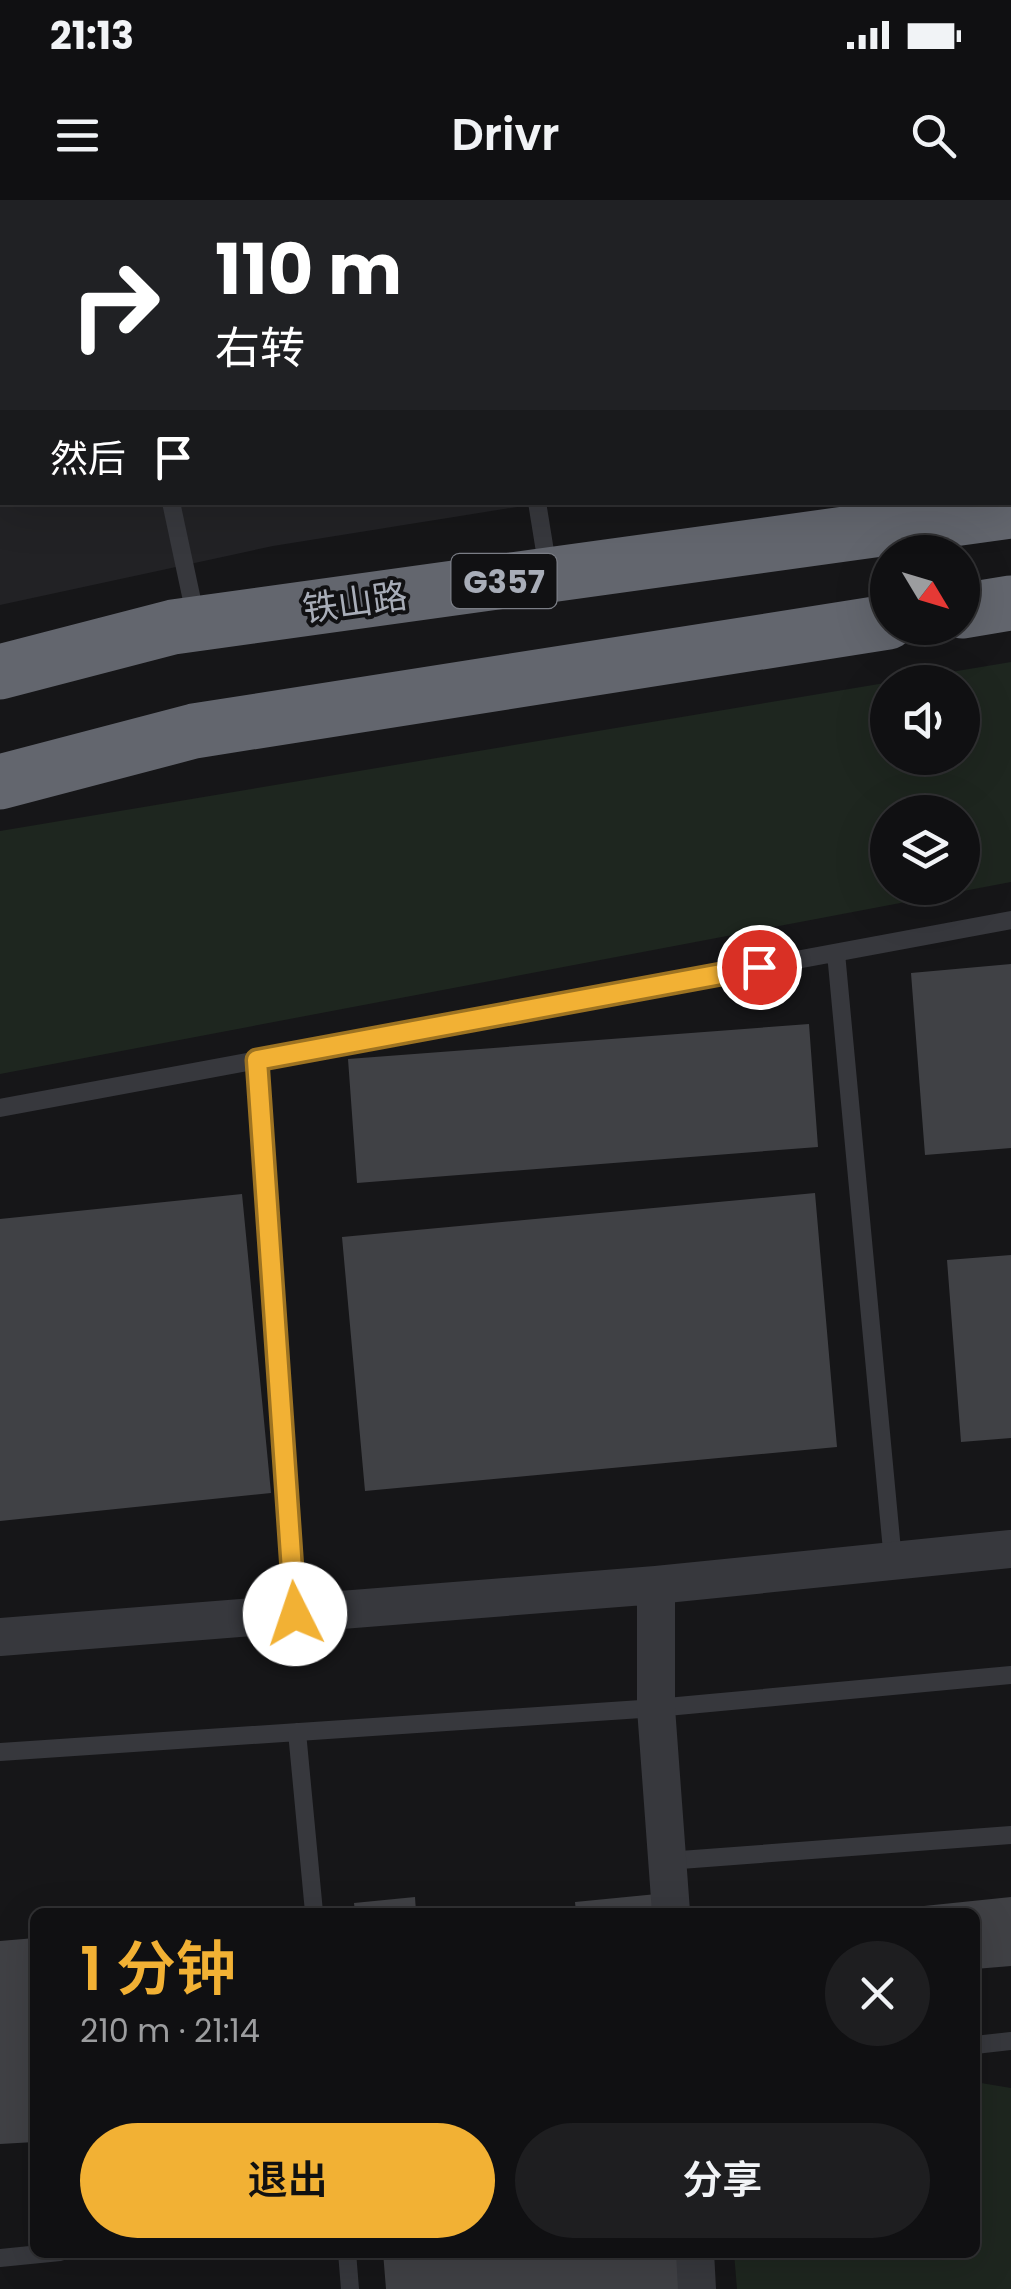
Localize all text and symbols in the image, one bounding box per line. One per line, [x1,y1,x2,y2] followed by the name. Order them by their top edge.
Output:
[50,9,134,62] text: 21:13
[451,103,560,166] text: Drivr
[50,108,105,163] icon: menu
[906,108,961,163] icon: search
[215,220,402,319] text: 110 m
[50,240,180,370] icon: right
[215,317,305,380] text: 右转
[146,430,201,485] icon: arrive
[50,432,126,485] text: 然后
[870,535,980,645] north arrow
[870,535,980,905] map controls
[452,554,556,608] road number: G357
[300,570,410,634] street label: 铁山路
[870,665,980,775] button: sound
[870,795,980,905] button: layers
[717,925,802,1010] pin
[732,940,787,995] icon: arrive
[243,1562,347,1666] position arrow
[80,1927,236,2011] text: 1 分钟
[825,1941,930,2046] button: close
[80,2008,260,2053] text: 210 m · 21:14
[80,2123,495,2238] button: 退出
[515,2123,930,2238] button: 分享

